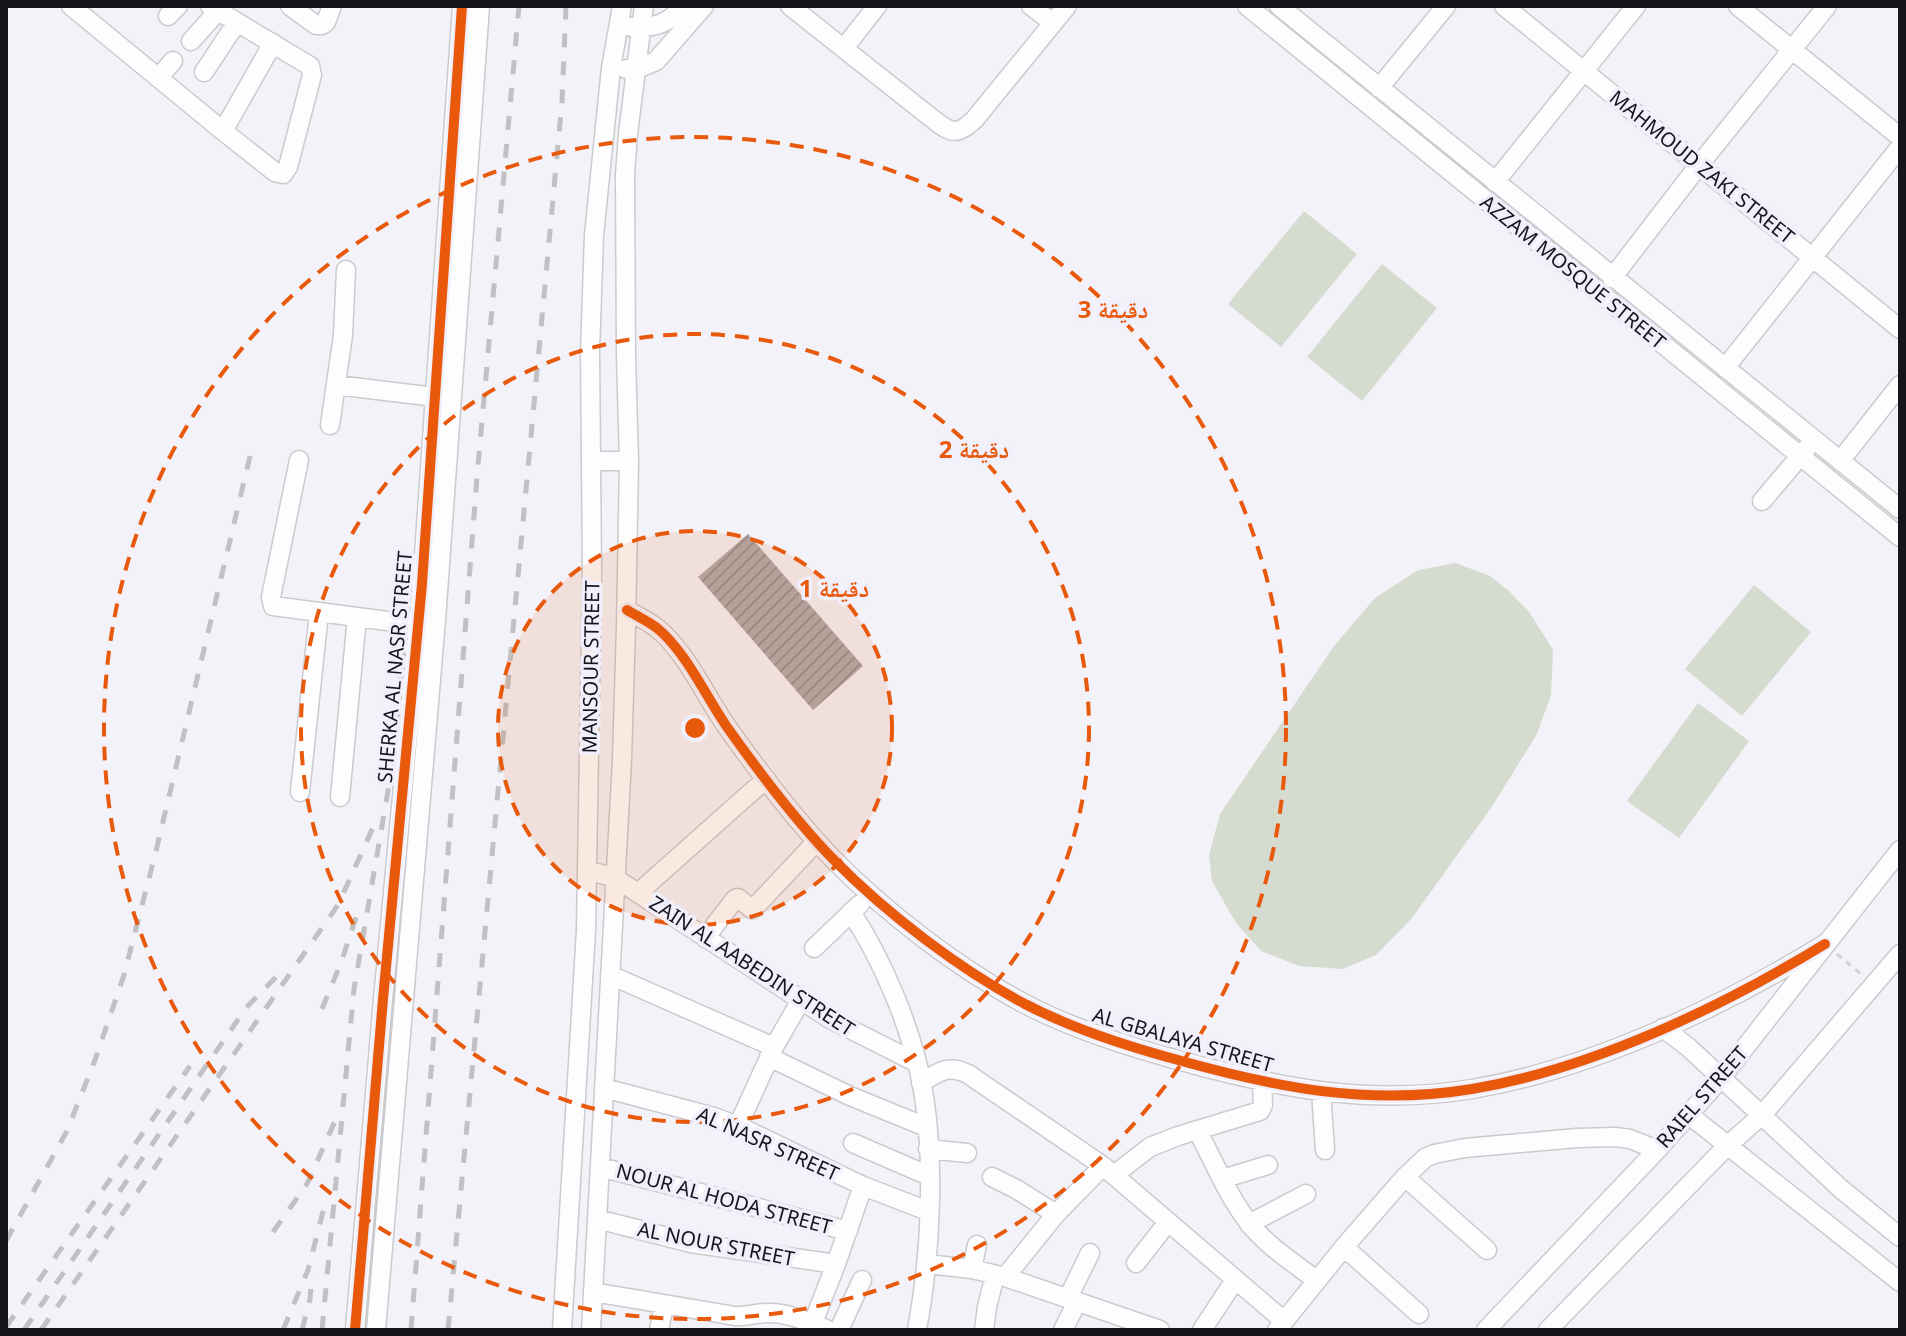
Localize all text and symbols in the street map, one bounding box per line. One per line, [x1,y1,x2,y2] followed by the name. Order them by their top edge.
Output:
[1604,84,1800,250] street label: MAHMOUD ZAKI STREET
[1475,188,1672,355] street label: AZZAM MOSQUE STREET
[1078,292,1148,325] text: 3 دقيقة
[939,432,1009,465] text: 2 دقيقة
[371,550,418,784] street label: SHERKA AL NASR STREET
[799,571,869,604] text: 1 دقيقة
[575,580,606,754] street label: MANSOUR STREET
[681,714,709,742] centre of rings
[645,889,860,1042] street label: ZAIN AL AABEDIN STREET
[1090,1001,1277,1078] street label: AL GBALAYA STREET
[1650,1040,1753,1153] street label: RAIEL STREET
[693,1100,844,1187] street label: AL NASR STREET
[613,1157,835,1240] street label: NOUR AL HODA STREET
[635,1215,797,1272] street label: AL NOUR STREET

